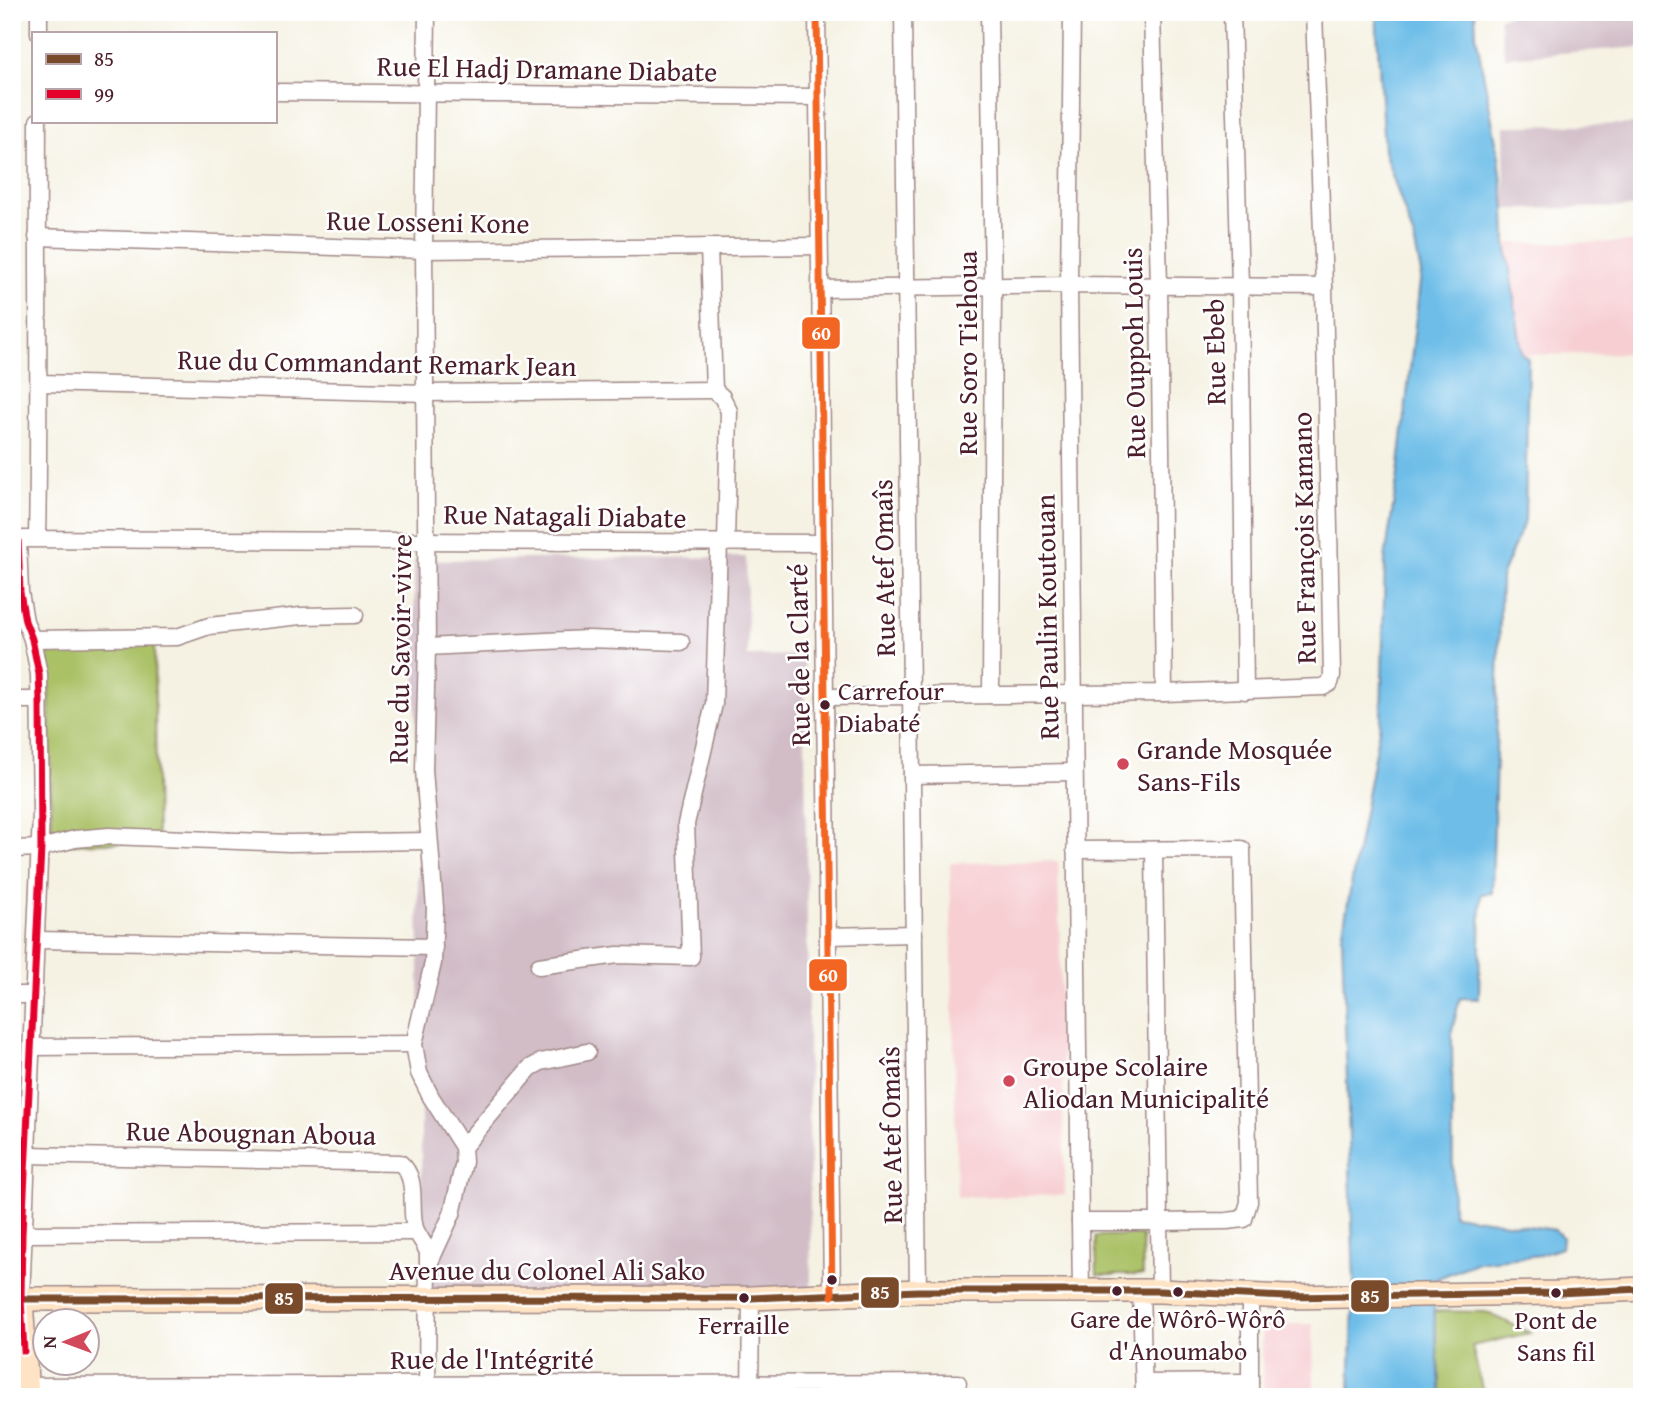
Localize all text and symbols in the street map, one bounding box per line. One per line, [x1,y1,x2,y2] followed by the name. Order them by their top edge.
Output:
[32,32,276,122] legend
[94,43,114,74] text: 85
[376,45,718,91] street label: Rue El Hadj Dramane Diabate
[94,79,114,110] text: 99
[326,199,530,243] street label: Rue Losseni Kone
[1111,247,1155,459] street label: Rue Ouppoh Louis
[946,250,987,456] street label: Rue Soro Tiehoua
[1193,298,1235,406] street label: Rue Ebeb
[801,316,841,350] line badge: 60
[811,319,831,347] text: 60
[177,338,577,386] street label: Rue du Commandant Remark Jean
[1280,412,1326,664] street label: Rue François Kamano
[861,479,905,657] street label: Rue Atef Omaîs
[443,492,687,538] street label: Rue Natagali Diabate
[1023,493,1069,740] street label: Rue Paulin Koutouan
[376,534,422,764] street label: Rue du Savoir-vivre
[776,563,820,747] street label: Rue de la Clarté
[838,671,944,742] place label: Carrefour Diabaté
[818,698,832,712] marker: Carrefour Diabaté
[1137,728,1333,801] place label: Grande Mosquée Sans-Fils
[1115,756,1131,772] marker: Grande Mosquée Sans-Fils
[808,958,848,992] line badge: 60
[818,961,838,989] text: 60
[1023,1045,1269,1118] place label: Groupe Scolaire Aliodan Municipalité
[868,1046,912,1224] street label: Rue Atef Omaîs
[1001,1073,1017,1089] marker: Groupe Scolaire Aliodan Municipalité
[125,1109,377,1155] street label: Rue Abougnan Aboua
[389,1249,705,1290] street label: Avenue du Colonel Ali Sako
[825,1273,839,1287] unlabelled marker
[860,1276,900,1309] line badge: 85
[870,1278,890,1306] text: 85
[1350,1279,1390,1313] line badge: 85
[264,1282,304,1315] line badge: 85
[1360,1282,1380,1310] text: 85
[274,1284,294,1312] text: 85
[1110,1284,1124,1298] unlabelled marker
[1171,1285,1185,1299] marker: Gare de Wôrô-Wôrô d'Anoumabo
[1549,1286,1563,1300] marker: Pont de Sans fil
[737,1291,751,1305] marker: Ferraille
[1070,1299,1286,1370] place label: Gare de Wôrô-Wôrô d'Anoumabo
[1515,1300,1597,1371] place label: Pont de Sans fil
[698,1305,790,1344] place label: Ferraille
[32,1308,102,1378] north arrow
[35,1335,63,1349] text: N
[390,1338,594,1379] street label: Rue de l'Intégrité

